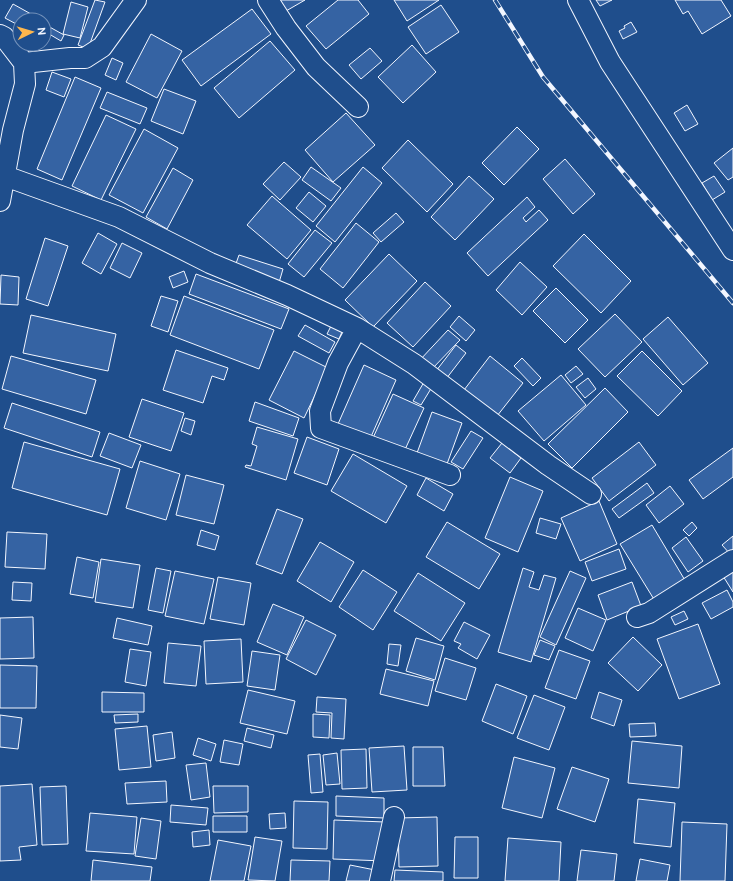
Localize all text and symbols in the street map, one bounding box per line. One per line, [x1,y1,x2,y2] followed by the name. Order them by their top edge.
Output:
[12,12,52,52] north arrow
[36,27,48,36] text: N

